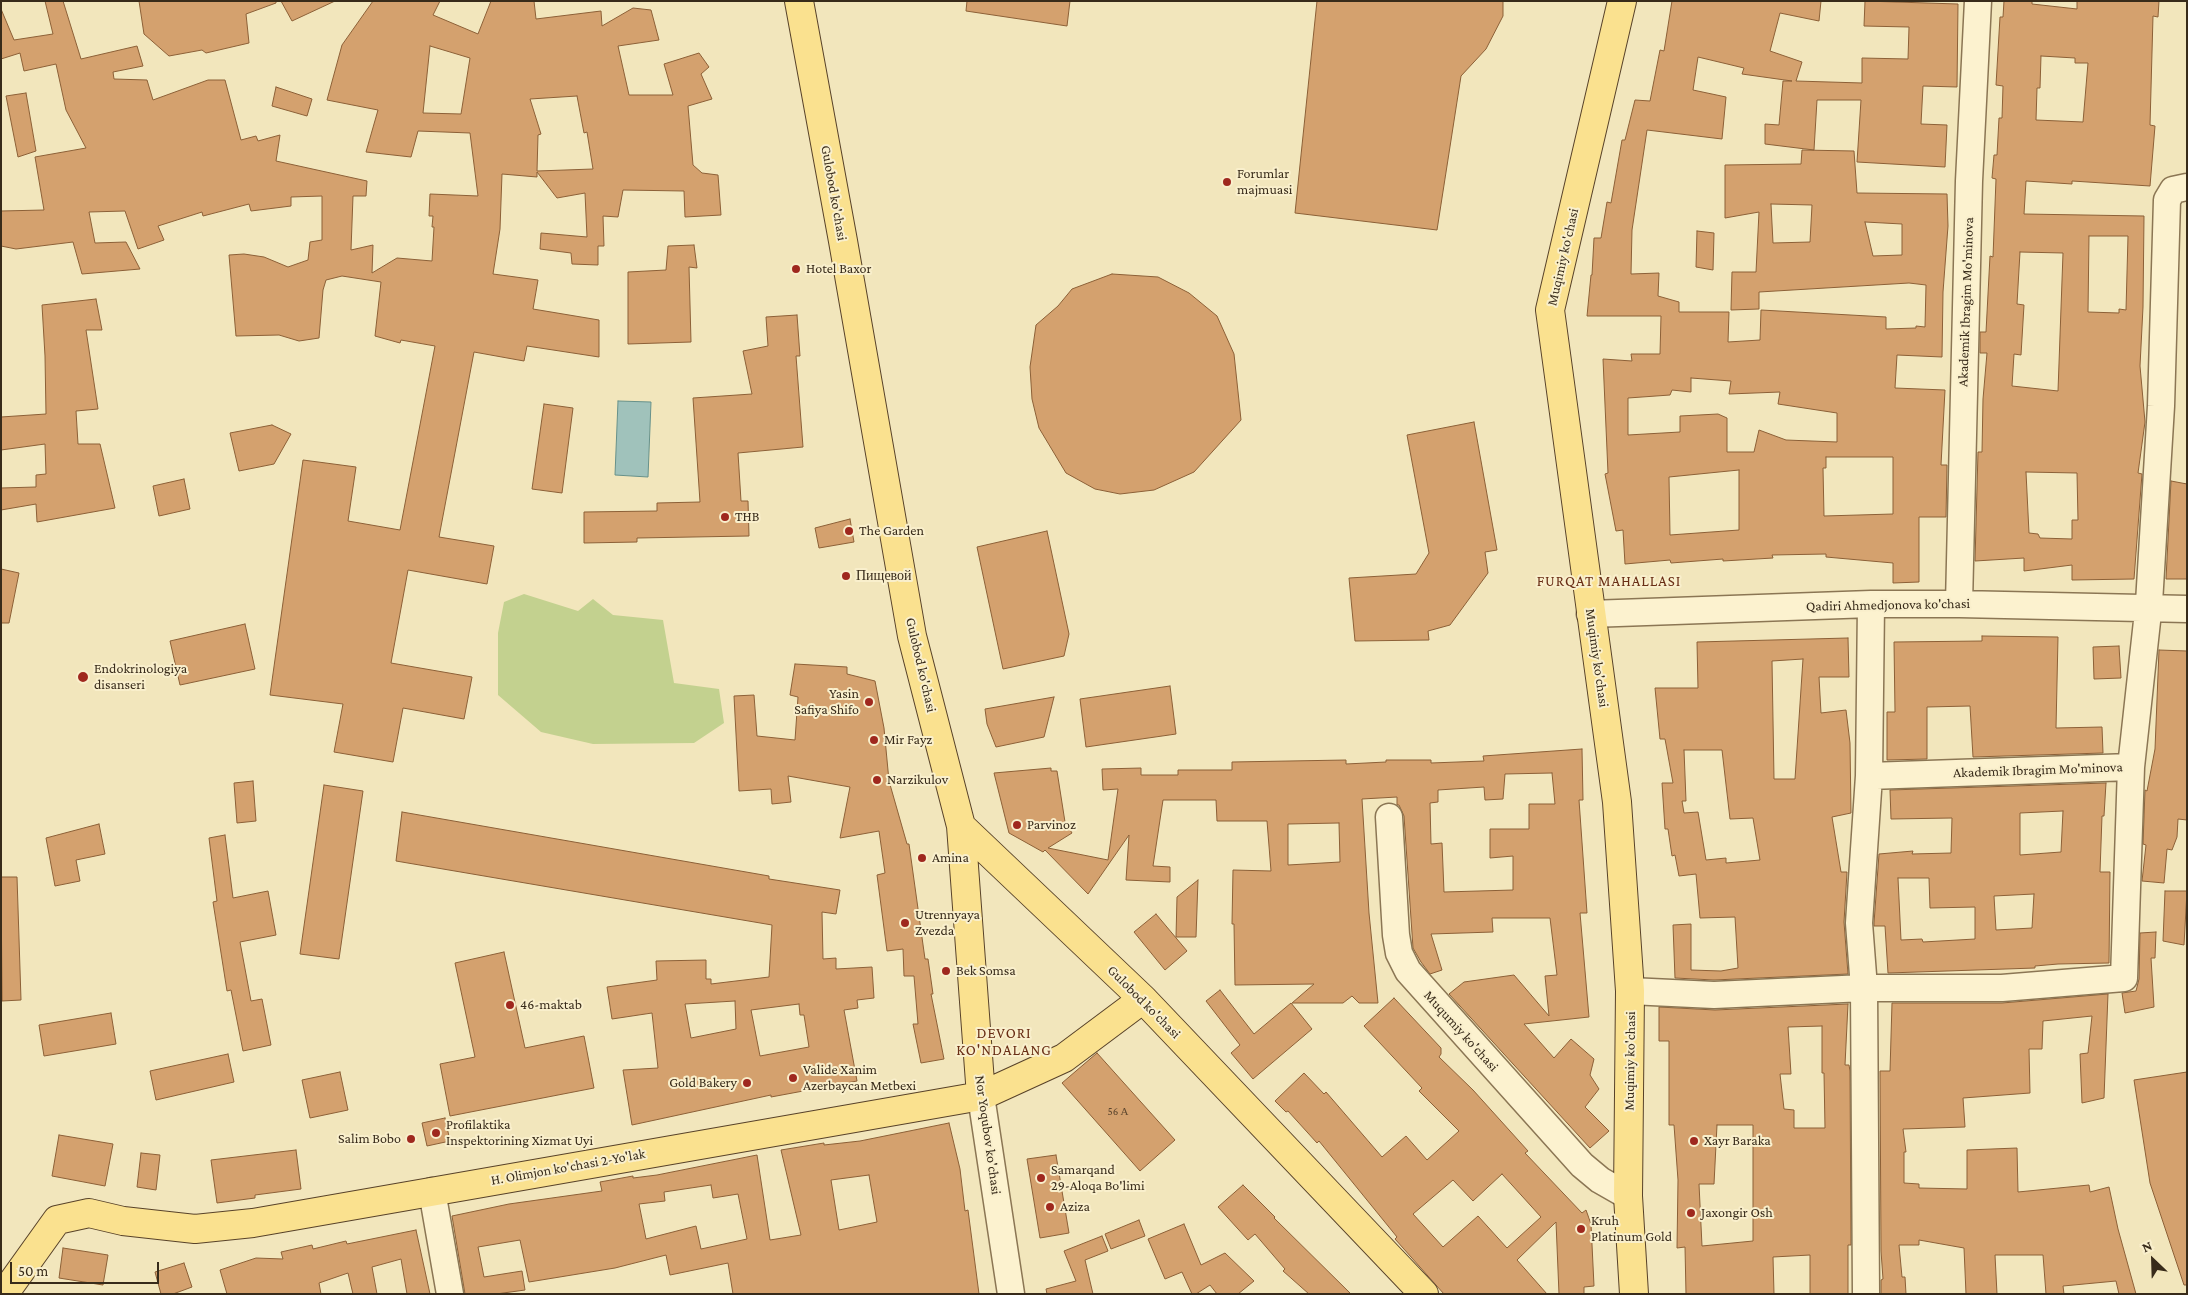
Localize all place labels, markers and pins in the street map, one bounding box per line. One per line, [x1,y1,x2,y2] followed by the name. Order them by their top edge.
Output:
[1237,166,1292,198] place label: Forumlar majmuasi
[1221,176,1233,188] marker: Forumlar majmuasi
[806,261,872,277] place label: Hotel Baxor
[790,263,802,275] marker: Hotel Baxor
[735,509,759,525] place label: THB
[719,511,731,523] marker: THB
[859,523,924,539] place label: The Garden
[843,525,855,537] marker: The Garden
[856,568,912,584] place label: Пищевой
[840,570,852,582] marker: Пищевой
[94,661,187,694] place label: Endokrinologiya disanseri
[76,670,90,684] marker: Endokrinologiya disanseri
[794,686,859,719] place label: Yasin Safiya Shifo
[863,696,875,708] marker: Yasin Safiya Shifo
[884,732,932,748] place label: Mir Fayz
[868,734,880,746] marker: Mir Fayz
[887,772,948,788] place label: Narzikulov
[871,774,883,786] marker: Narzikulov
[1027,817,1076,833] place label: Parvinoz
[1011,819,1023,831] marker: Parvinoz
[932,850,969,866] place label: Amina
[916,852,928,864] marker: Amina
[915,907,980,940] place label: Utrennyaya Zvezda
[899,917,911,929] marker: Utrennyaya Zvezda
[956,963,1016,979] place label: Bek Somsa
[940,965,952,977] marker: Bek Somsa
[520,997,582,1013] place label: 46-maktab
[504,999,516,1011] marker: 46-maktab
[803,1062,916,1094] place label: Valide Xanim Azerbaycan Metbexi
[787,1072,799,1084] marker: Valide Xanim Azerbaycan Metbexi
[669,1075,737,1091] place label: Gold Bakery
[741,1077,753,1089] marker: Gold Bakery
[446,1117,593,1150] place label: Profilaktika Inspektorining Xizmat Uyi
[430,1127,442,1139] marker: Profilaktika Inspektorining Xizmat Uyi
[338,1131,401,1147] place label: Salim Bobo
[405,1133,417,1145] marker: Salim Bobo
[1704,1133,1771,1149] place label: Xayr Baraka
[1688,1135,1700,1147] marker: Xayr Baraka
[1051,1162,1145,1194] place label: Samarqand 29-Aloqa Bo'limi
[1035,1172,1047,1184] marker: Samarqand 29-Aloqa Bo'limi
[1060,1199,1090,1215] place label: Aziza
[1044,1201,1056,1213] marker: Aziza
[1701,1205,1773,1221] place label: Jaxongir Osh
[1685,1207,1697,1219] marker: Jaxongir Osh
[1591,1213,1672,1246] place label: Kruh Platinum Gold
[1575,1223,1587,1235] marker: Kruh Platinum Gold

